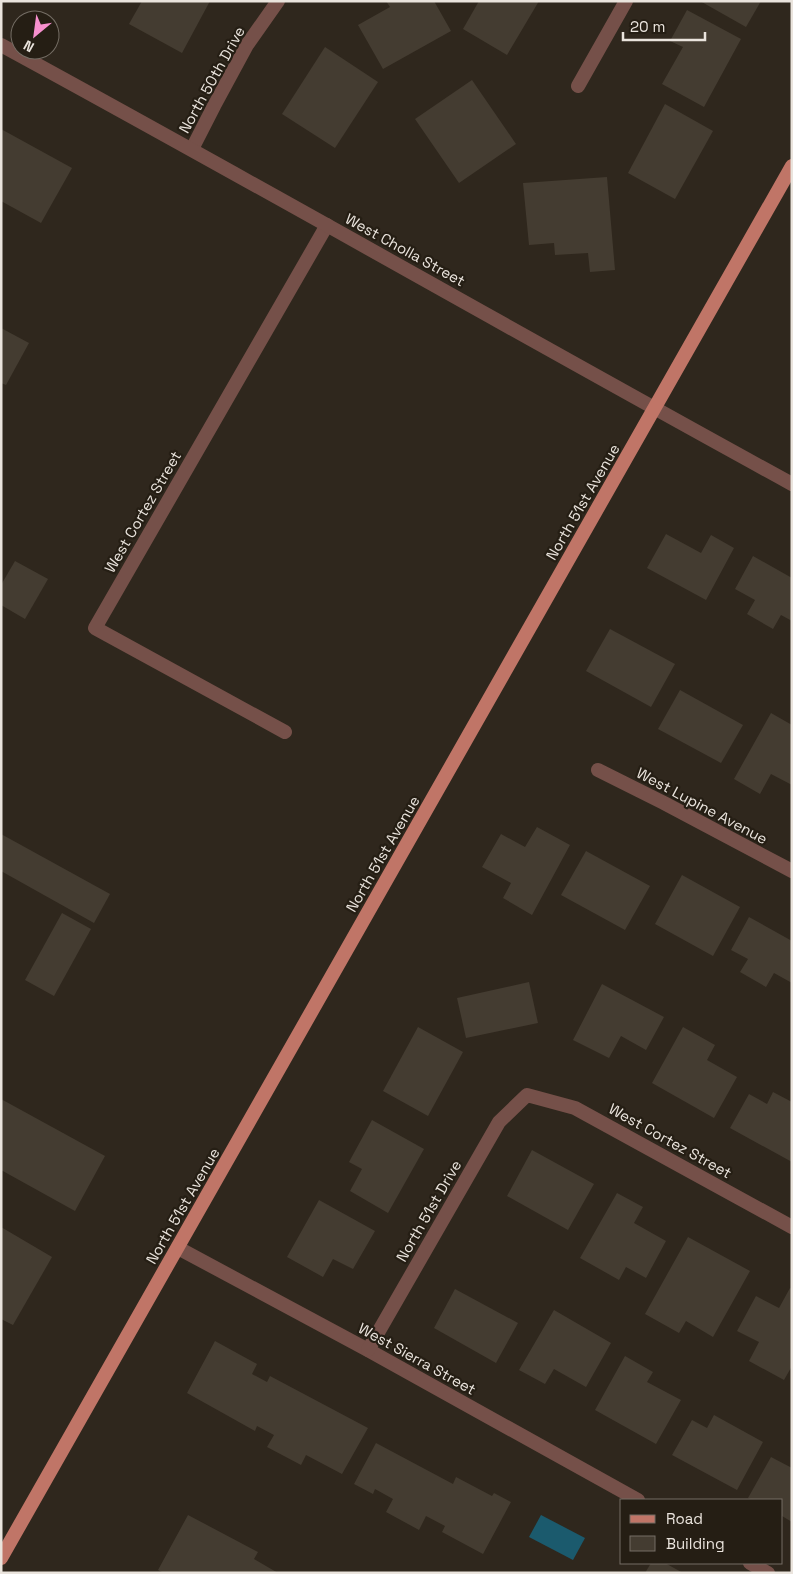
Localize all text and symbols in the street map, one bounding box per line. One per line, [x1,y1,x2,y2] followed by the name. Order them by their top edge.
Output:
[10,10,60,60] north arrow
[623,10,706,42] scale bar
[630,17,665,36] text: 20 m
[174,23,249,137] street label: North 50th Drive
[20,36,37,57] text: N
[342,209,469,290] street label: West Cholla Street
[542,440,624,563] street label: North 51st Avenue
[100,447,185,576] street label: West Cortez Street
[633,763,771,848] street label: West Lupine Avenue
[342,792,424,915] street label: North 51st Avenue
[605,1099,735,1182] street label: West Cortez Street
[142,1144,224,1267] street label: North 51st Avenue
[392,1156,465,1265] street label: North 51st Drive
[355,1318,479,1399] street label: West Sierra Street
[620,1499,783,1564] legend
[666,1509,703,1528] text: Road
[666,1534,725,1553] text: Building

